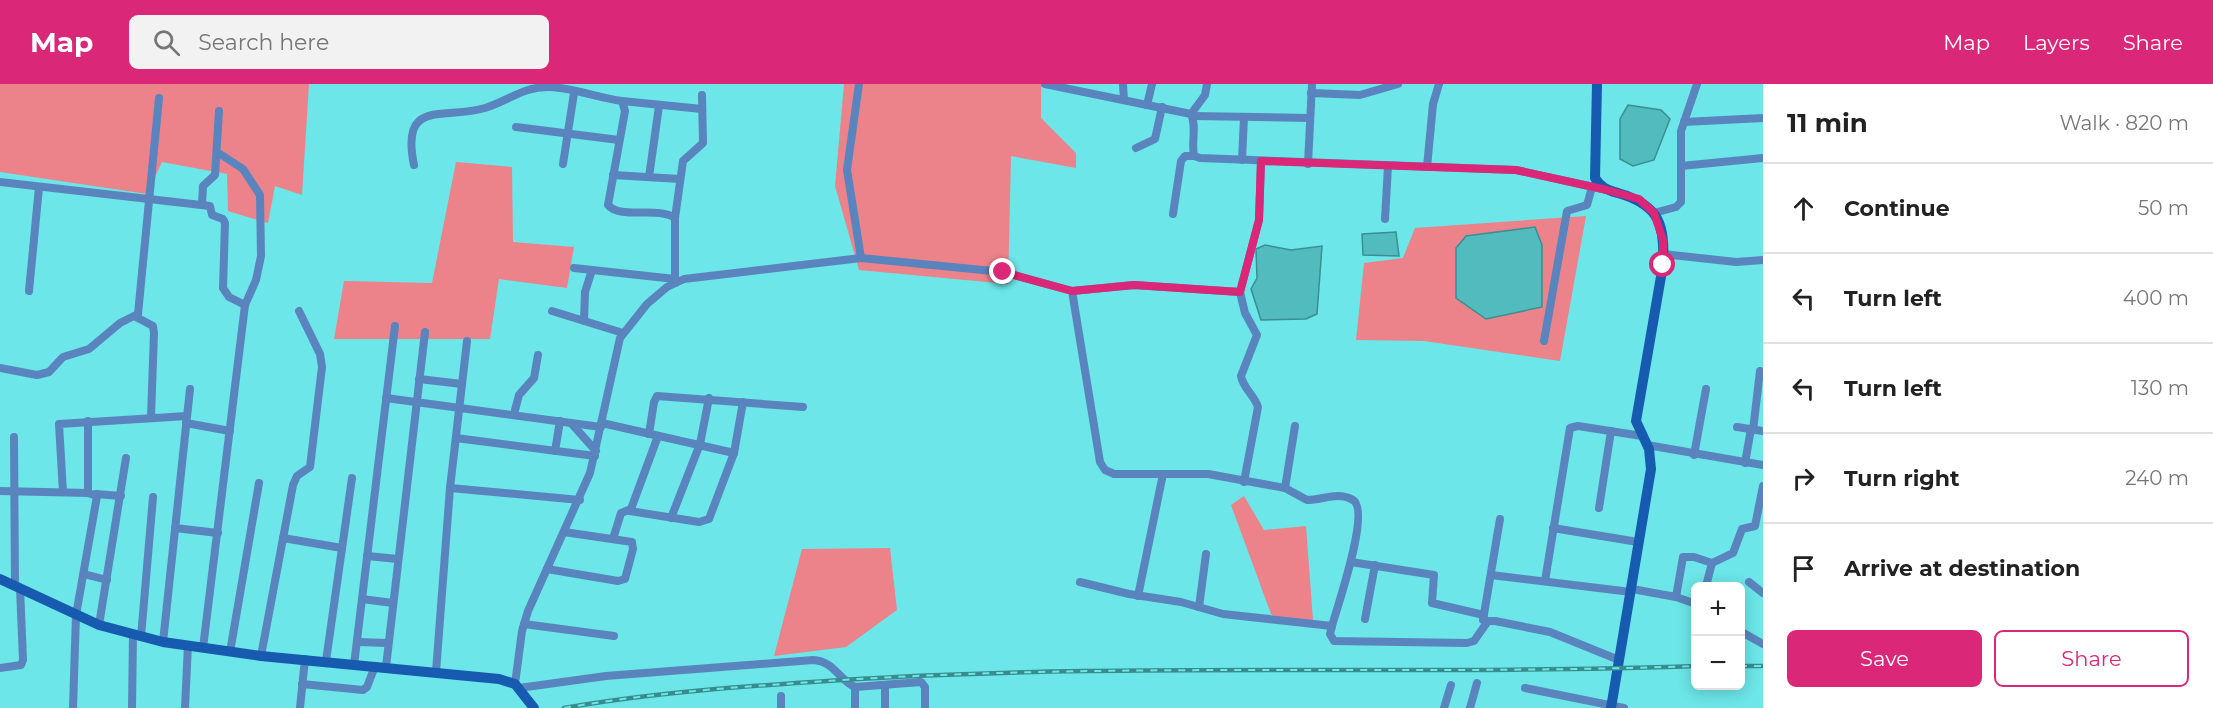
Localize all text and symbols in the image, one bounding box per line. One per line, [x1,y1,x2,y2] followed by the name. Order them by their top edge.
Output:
[129,15,549,69] search box
[30,25,93,59] text: Map
[150,26,183,59] icon: search
[198,29,329,56] text: Search here
[1943,30,1990,55] text: Map
[2023,30,2090,55] text: Layers
[2123,30,2183,55] text: Share
[1787,107,1868,139] text: 11 min
[2059,111,2189,135] text: Walk · 820 m
[1787,192,1820,225] icon: ahead
[1844,195,1950,222] text: Continue
[2138,196,2189,220] text: 50 m
[1649,251,1675,277] route start
[989,258,1015,284] route end
[1787,282,1820,315] icon: left
[1844,285,1942,312] text: Turn left
[2123,286,2189,310] text: 400 m
[1787,372,1820,405] icon: left
[1844,375,1942,402] text: Turn left
[2131,376,2189,400] text: 130 m
[1787,462,1820,495] icon: right
[1844,465,1959,492] text: Turn right
[2125,466,2189,490] text: 240 m
[1787,552,1820,585] icon: arrive
[1844,555,2080,582] text: Arrive at destination
[1691,582,1745,690] map controls
[1691,582,1745,636] button: +
[1787,630,1982,687] button: Save
[1994,630,2189,687] button: Share
[1691,636,1745,690] button: −

